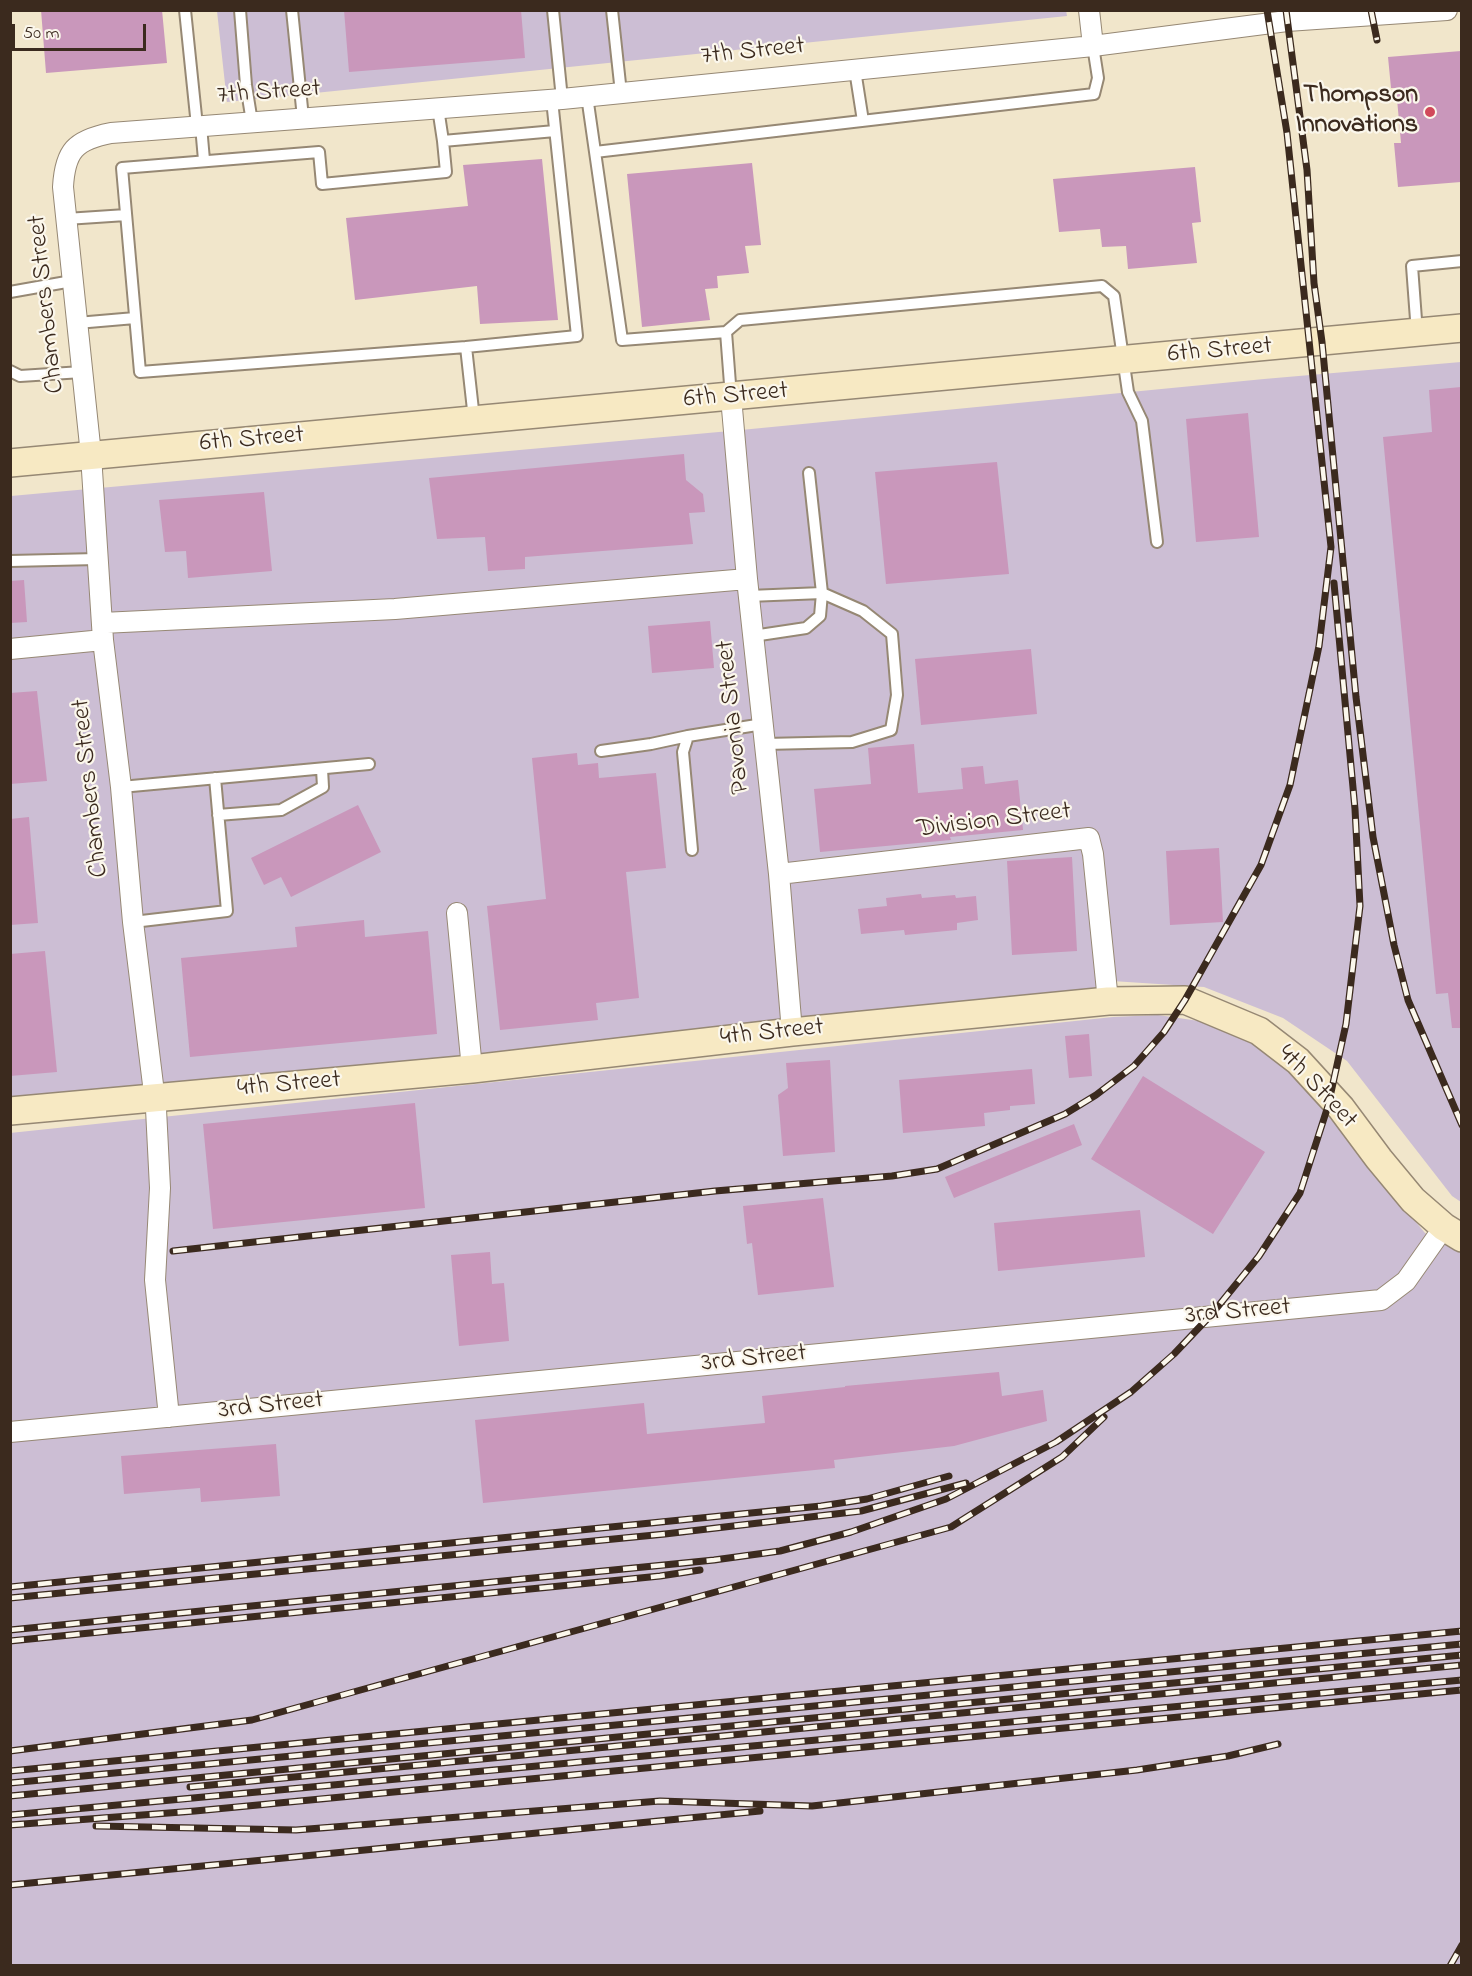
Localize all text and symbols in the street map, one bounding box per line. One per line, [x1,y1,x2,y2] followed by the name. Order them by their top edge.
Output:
[15,12,148,50] scale bar
[23,21,60,47] text: 50 m
[700,32,806,74] street label: 7th Street
[216,75,322,113] street label: 7th Street
[1296,81,1418,142] place label: Thompson Innovations
[1423,105,1437,119] marker: Thompson Innovations
[23,213,73,395] street label: Chambers Street
[1167,332,1273,372] street label: 6th Street
[683,377,789,417] street label: 6th Street
[199,421,305,461] street label: 6th Street
[711,638,759,796] street label: Pavonia Street
[67,697,117,879] street label: Chambers Street
[915,797,1073,847] street label: Division Street
[719,1013,825,1055] street label: 4th Street
[1269,1039,1363,1137] street label: 4th Street
[236,1066,342,1106] street label: 4th Street
[1184,1293,1292,1333] street label: 3rd Street
[700,1339,808,1381] street label: 3rd Street
[217,1386,325,1428] street label: 3rd Street

